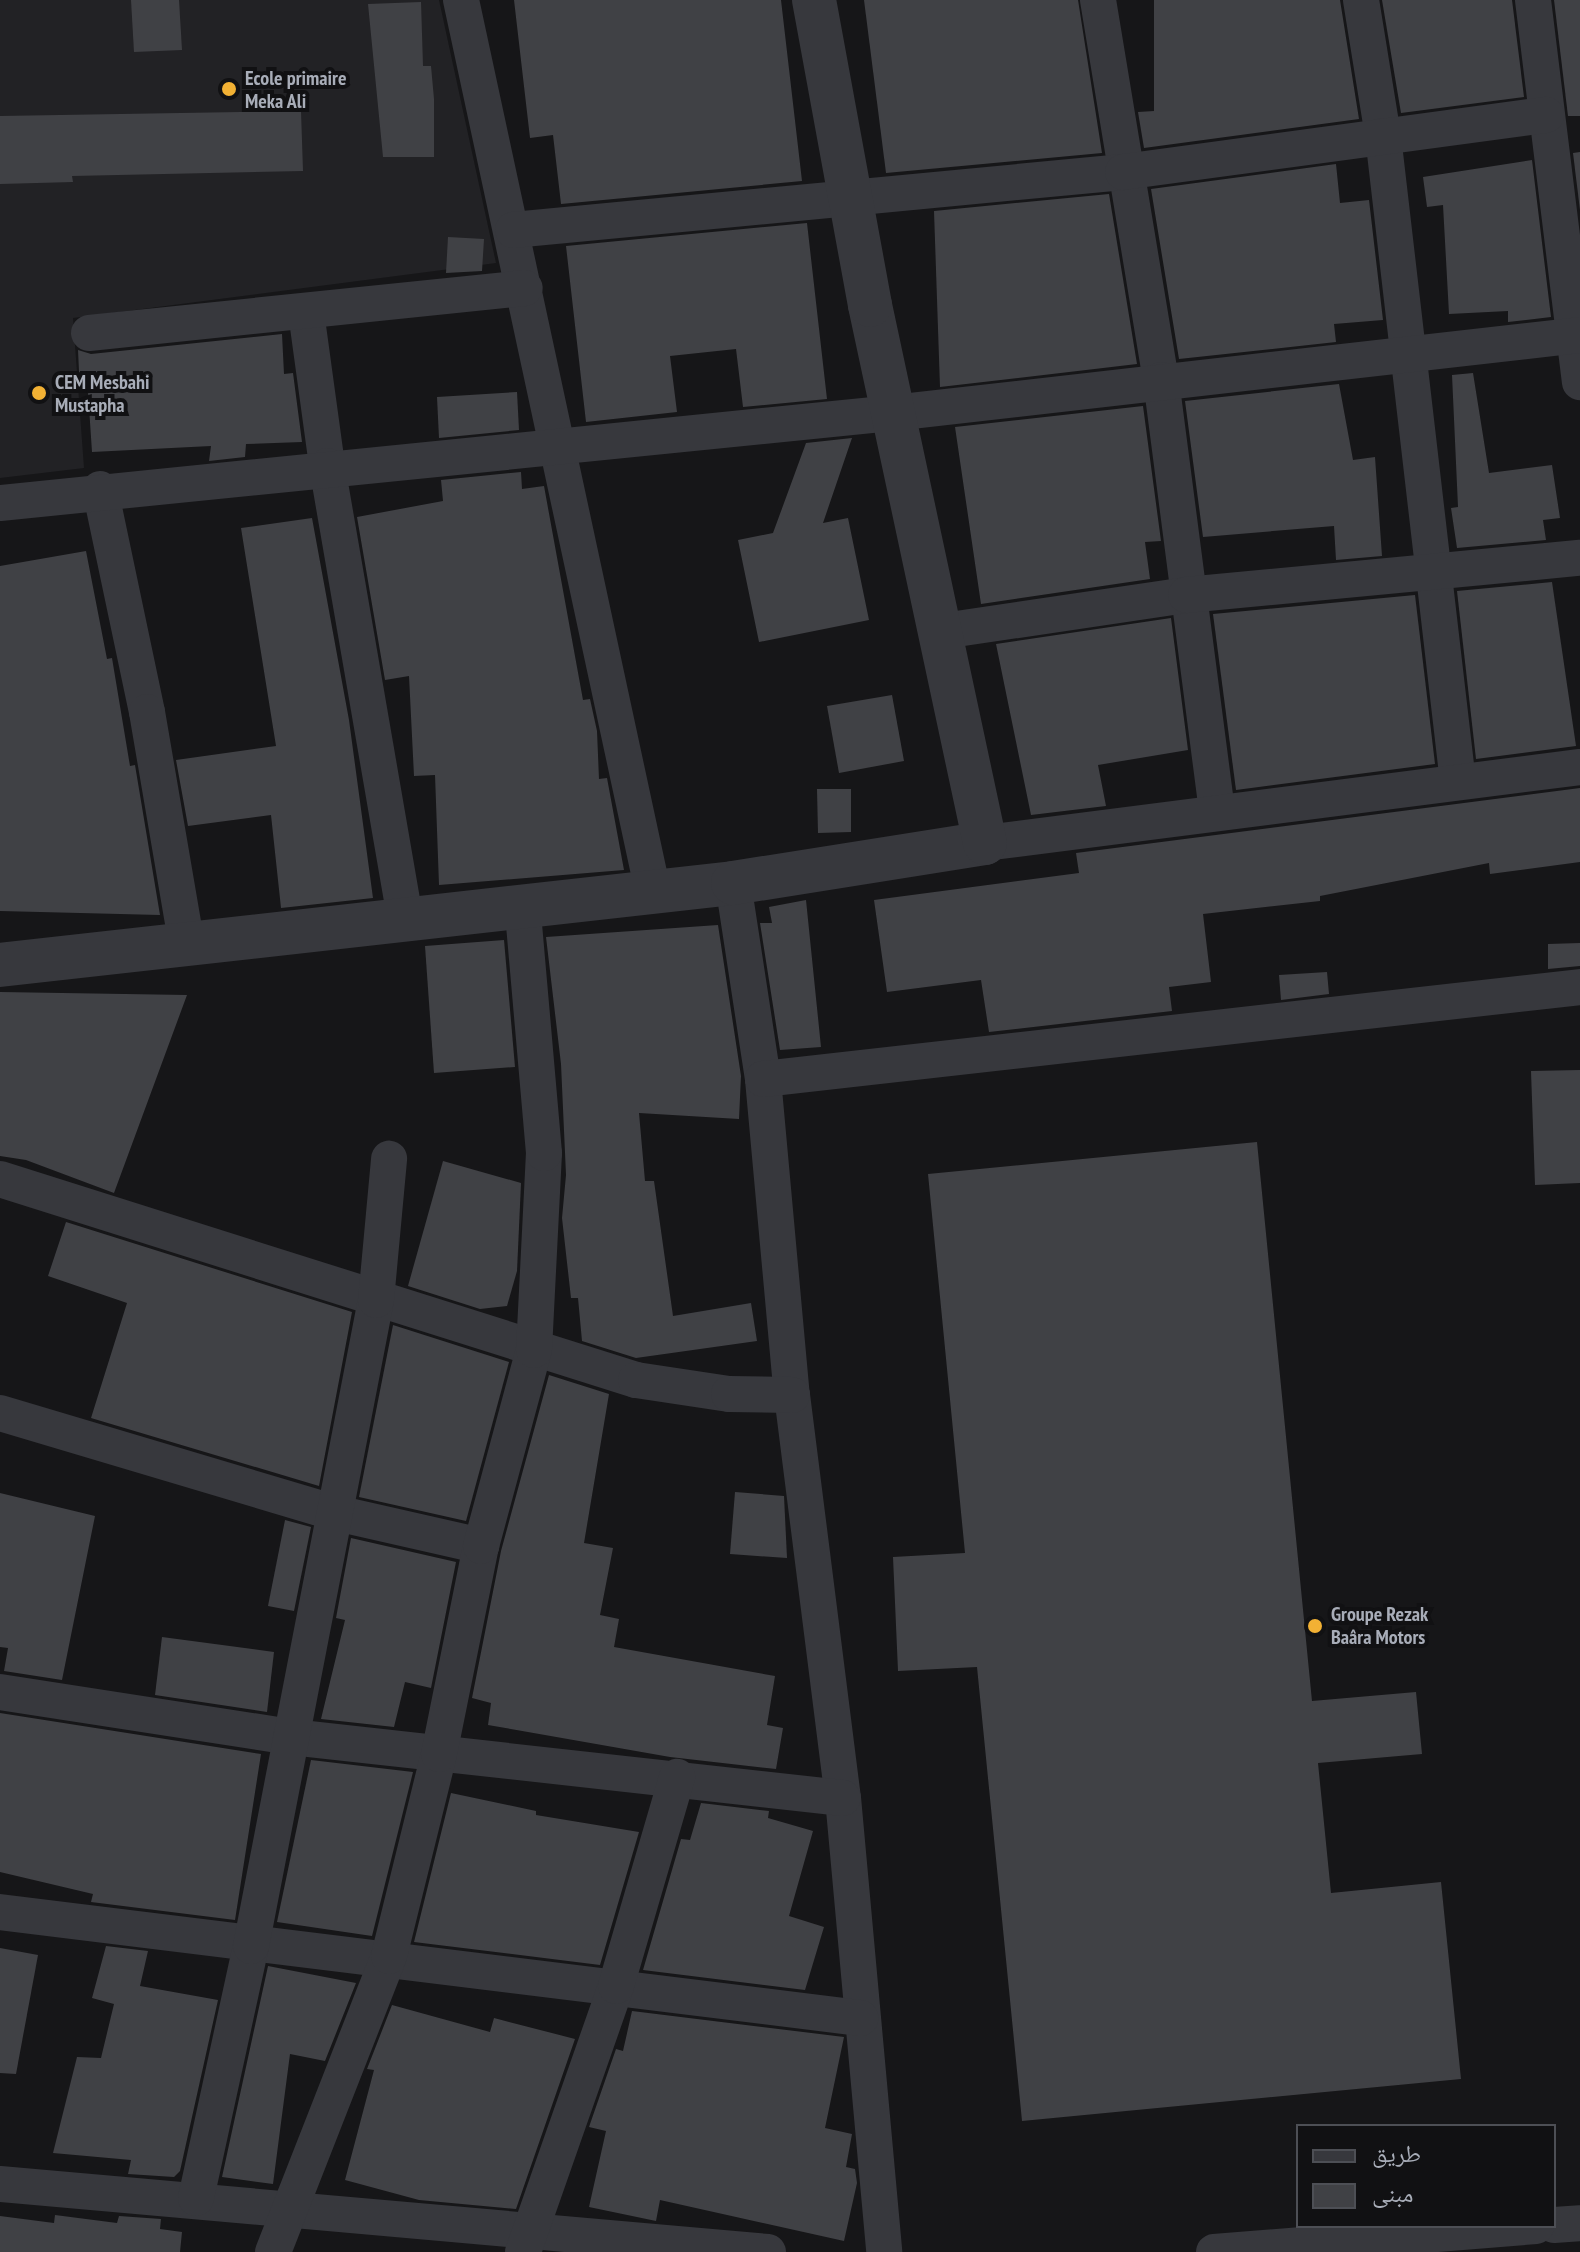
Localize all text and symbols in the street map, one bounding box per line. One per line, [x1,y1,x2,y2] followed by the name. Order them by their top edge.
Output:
[245,66,346,113] place label: Ecole primaire Meka Ali
[220,80,238,98] marker: Ecole primaire Meka Ali
[55,370,150,417] place label: CEM Mesbahi Mustapha
[30,384,48,402] marker: CEM Mesbahi Mustapha
[1331,1602,1428,1649] place label: Groupe Rezak Baâra Motors
[1306,1617,1324,1635] marker: Groupe Rezak Baâra Motors
[1296,2124,1556,2228] legend
[1372,2138,1421,2169] text: طريق
[1372,2178,1413,2209] text: مبنى

